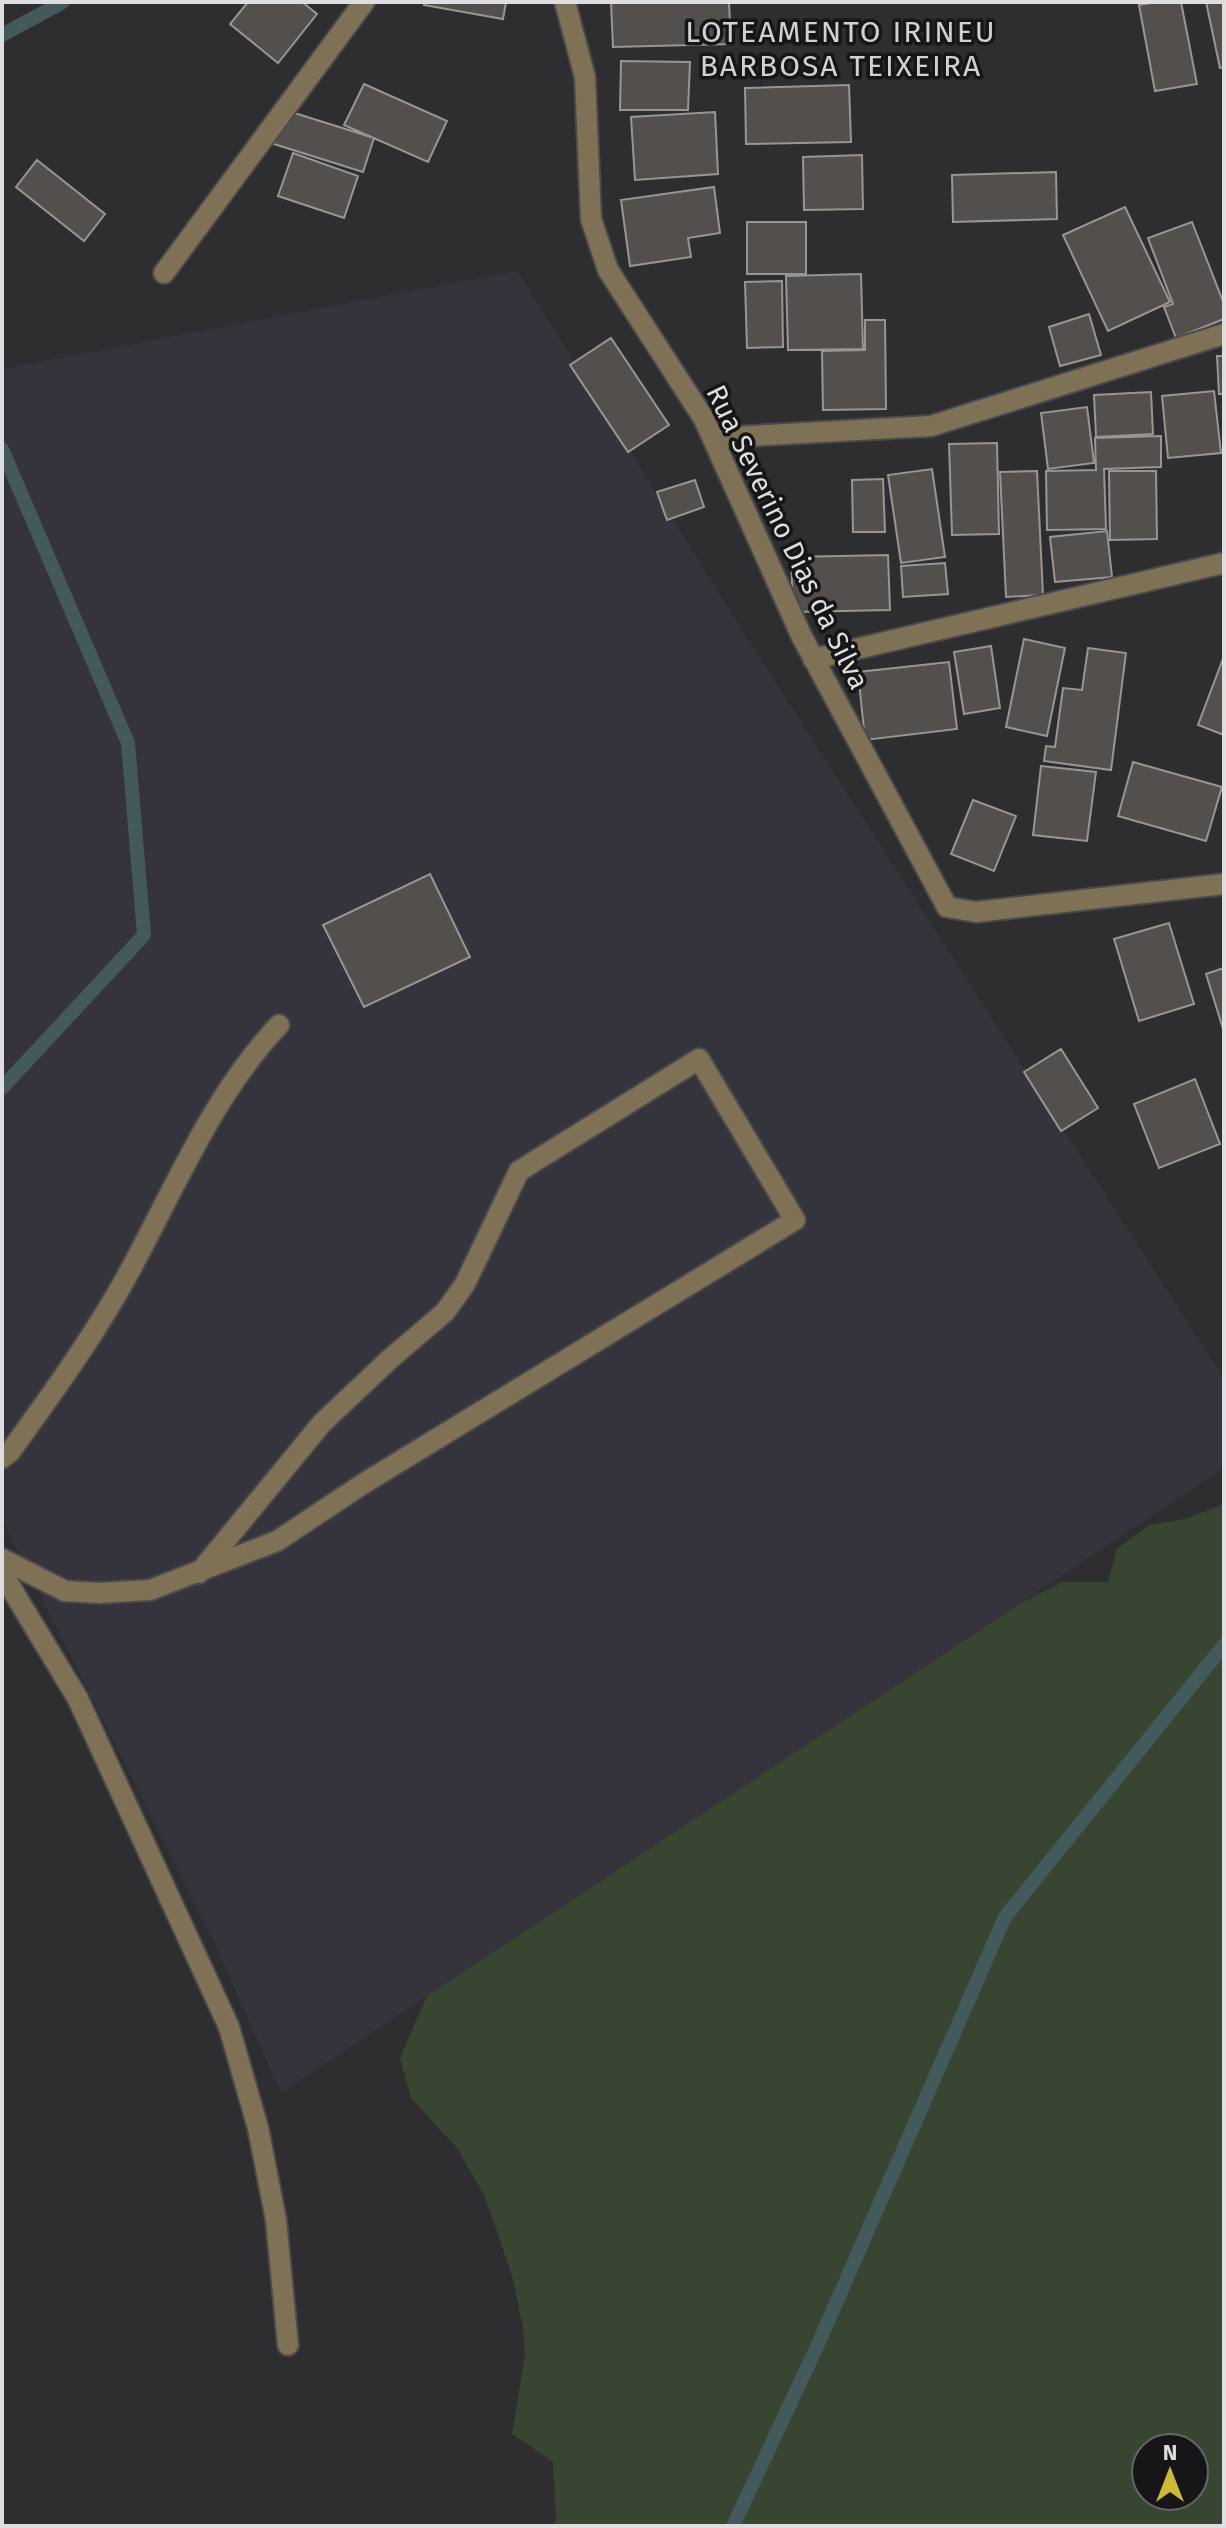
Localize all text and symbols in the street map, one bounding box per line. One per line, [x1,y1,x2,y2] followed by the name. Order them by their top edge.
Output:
[685,14,997,84] district label: LOTEAMENTO IRINEU BARBOSA TEIXEIRA
[699,380,876,695] street label: Rua Severino Dias da Silva
[1130,2432,1210,2512] north arrow
[1163,2439,1177,2466] text: N

